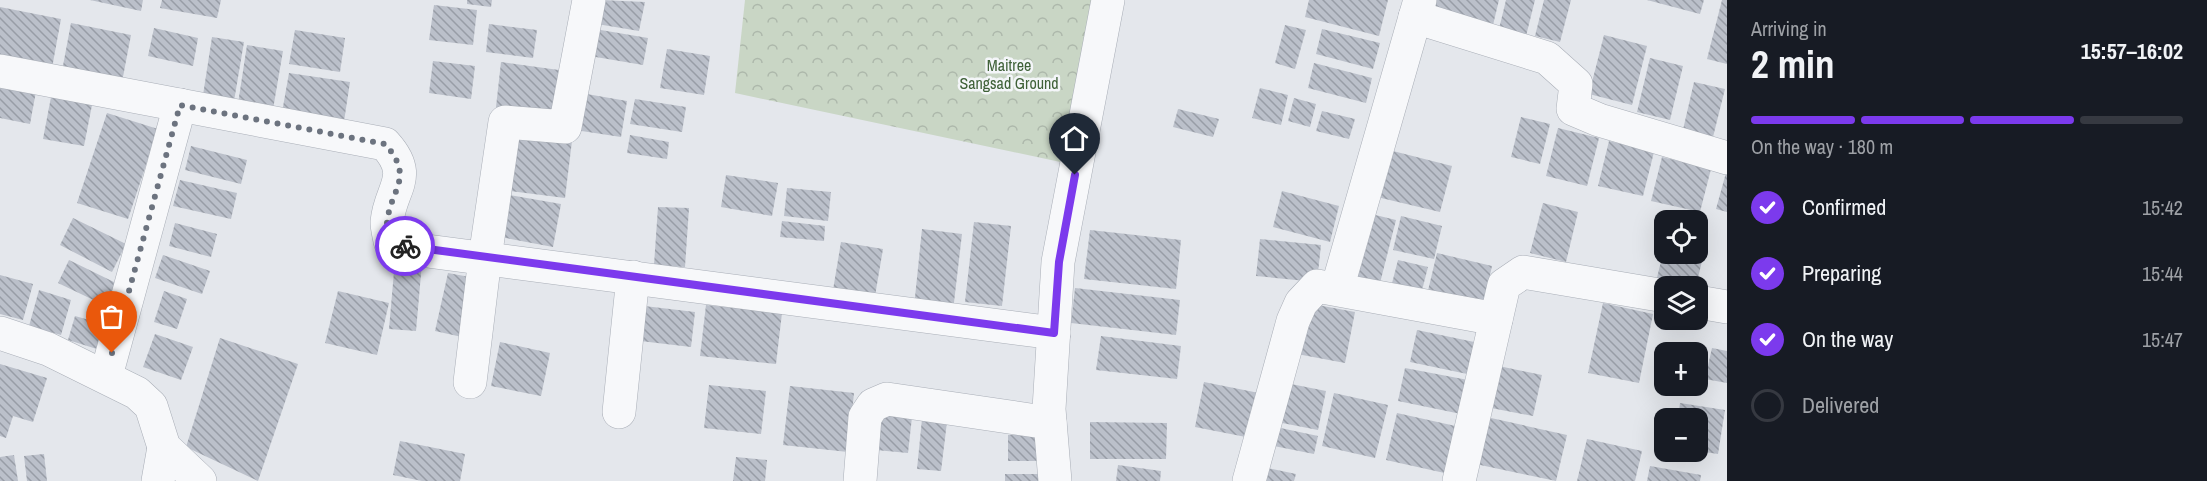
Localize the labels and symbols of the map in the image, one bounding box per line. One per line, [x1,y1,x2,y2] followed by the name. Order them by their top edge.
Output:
[959,54,1059,94] park label: Maitree Sangsad Ground
[1049,113,1100,175] pin
[375,216,435,276] courier
[86,291,137,353] pin

